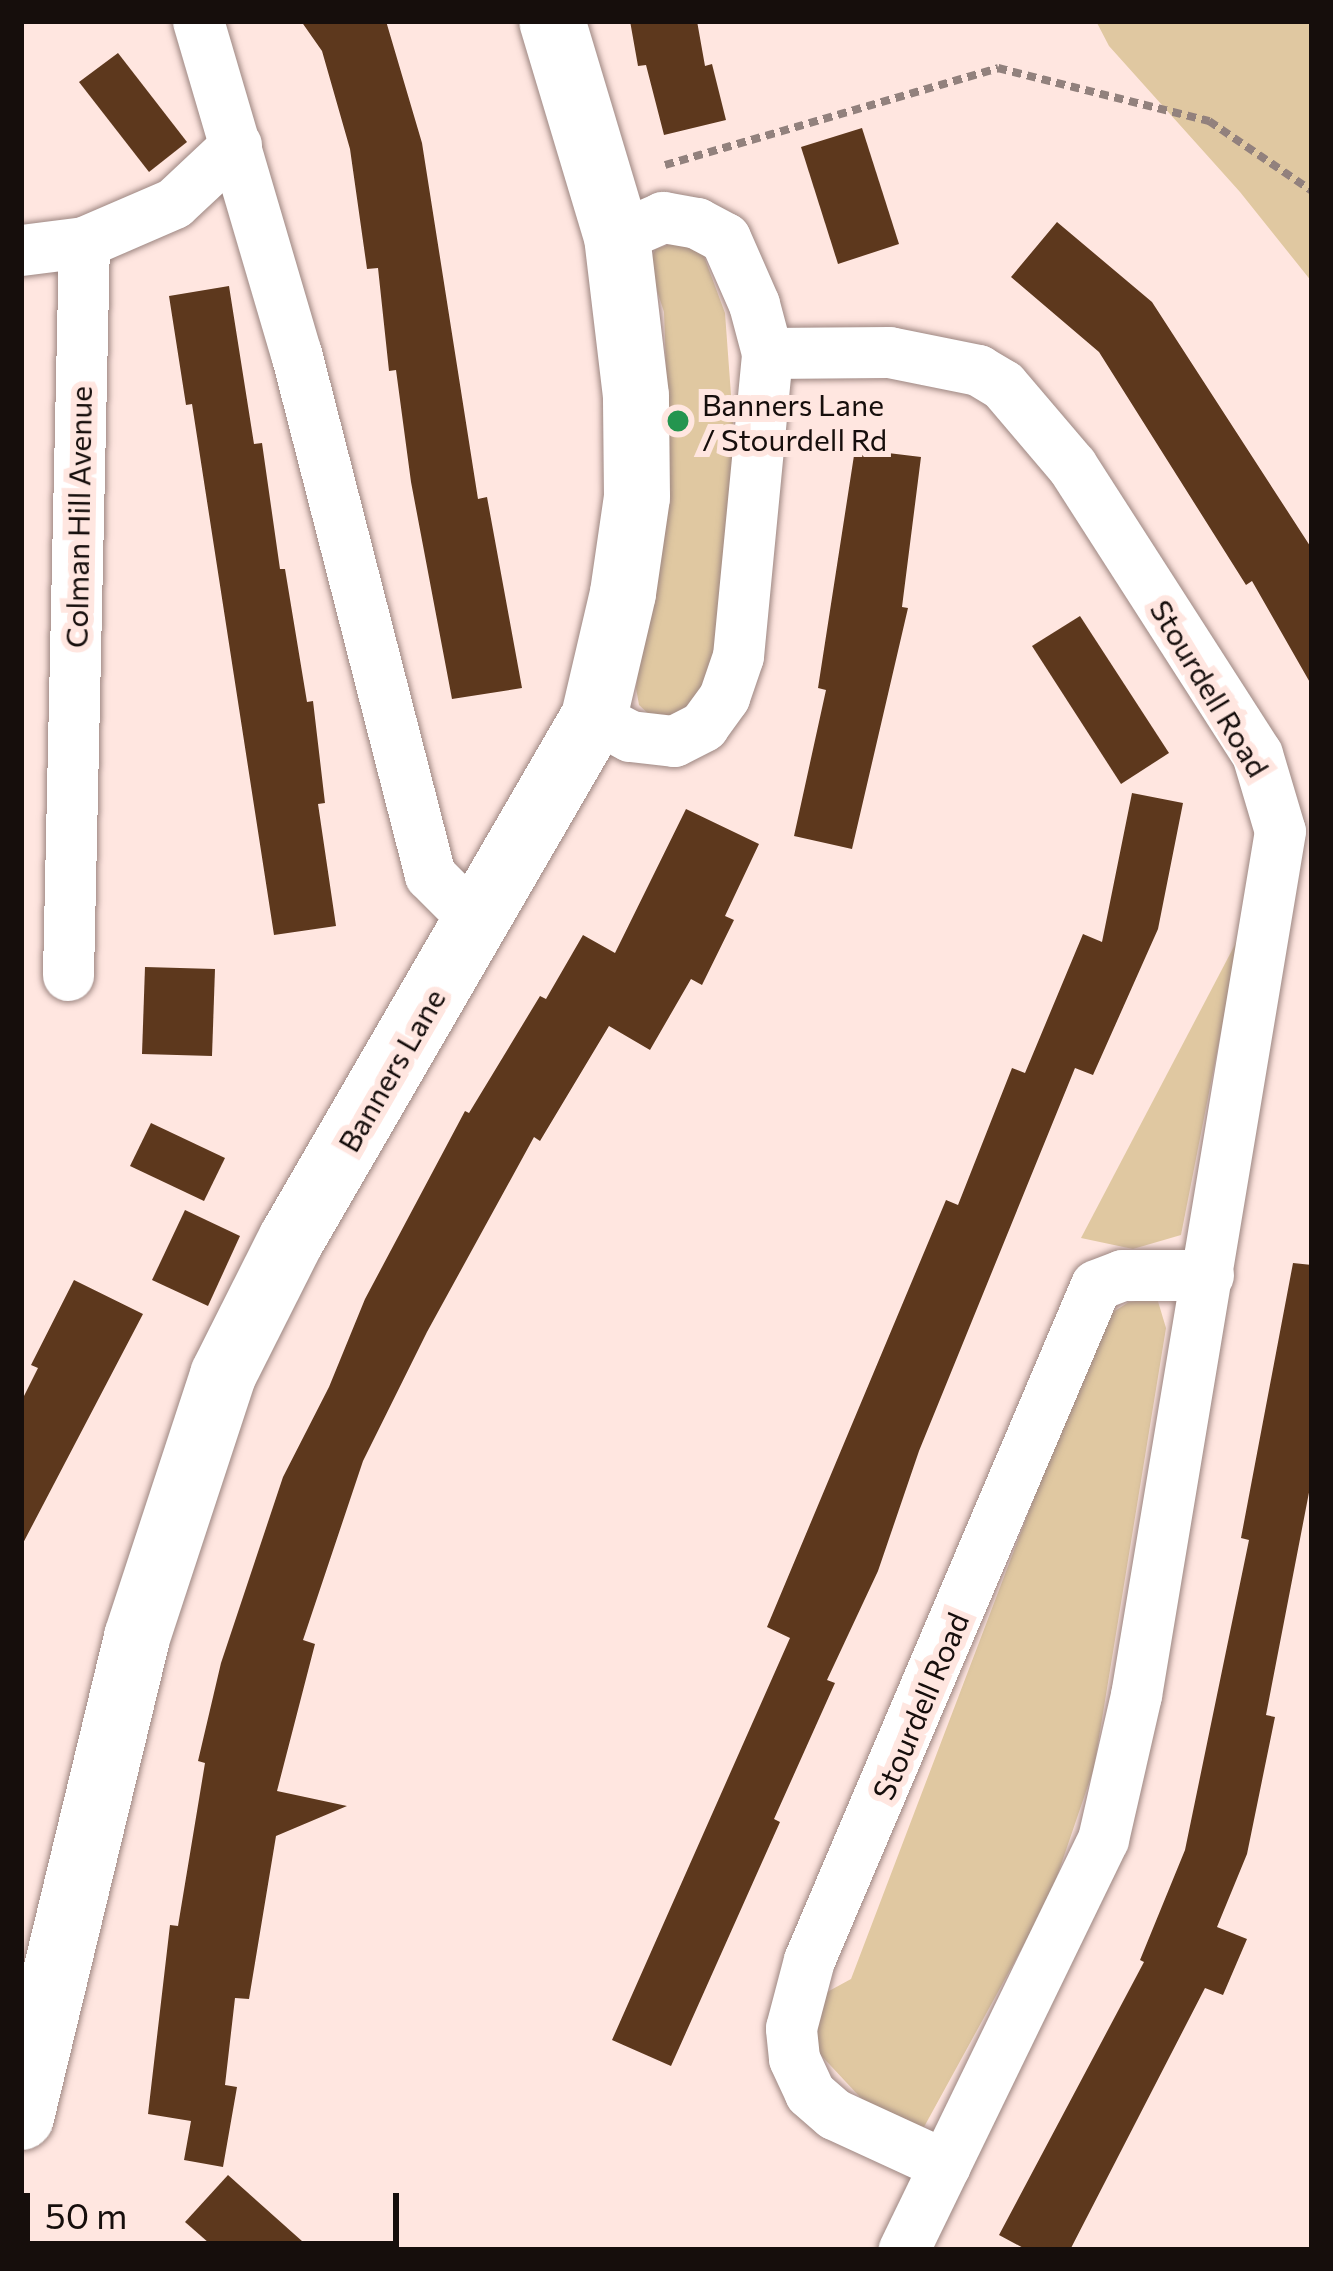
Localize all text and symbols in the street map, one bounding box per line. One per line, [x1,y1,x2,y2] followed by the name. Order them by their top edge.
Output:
[58,386,98,648] street label: Colman Hill Avenue
[702,386,887,456] place label: Banners Lane / Stourdell Rd
[665,408,691,434] marker: Banners Lane / Stourdell Rd
[1143,593,1277,783] street label: Stourdell Road
[330,982,452,1158] street label: Banners Lane
[864,1607,976,1805] street label: Stourdell Road
[30,2169,405,2243] scale bar
[45,2192,127,2236] text: 50 m

